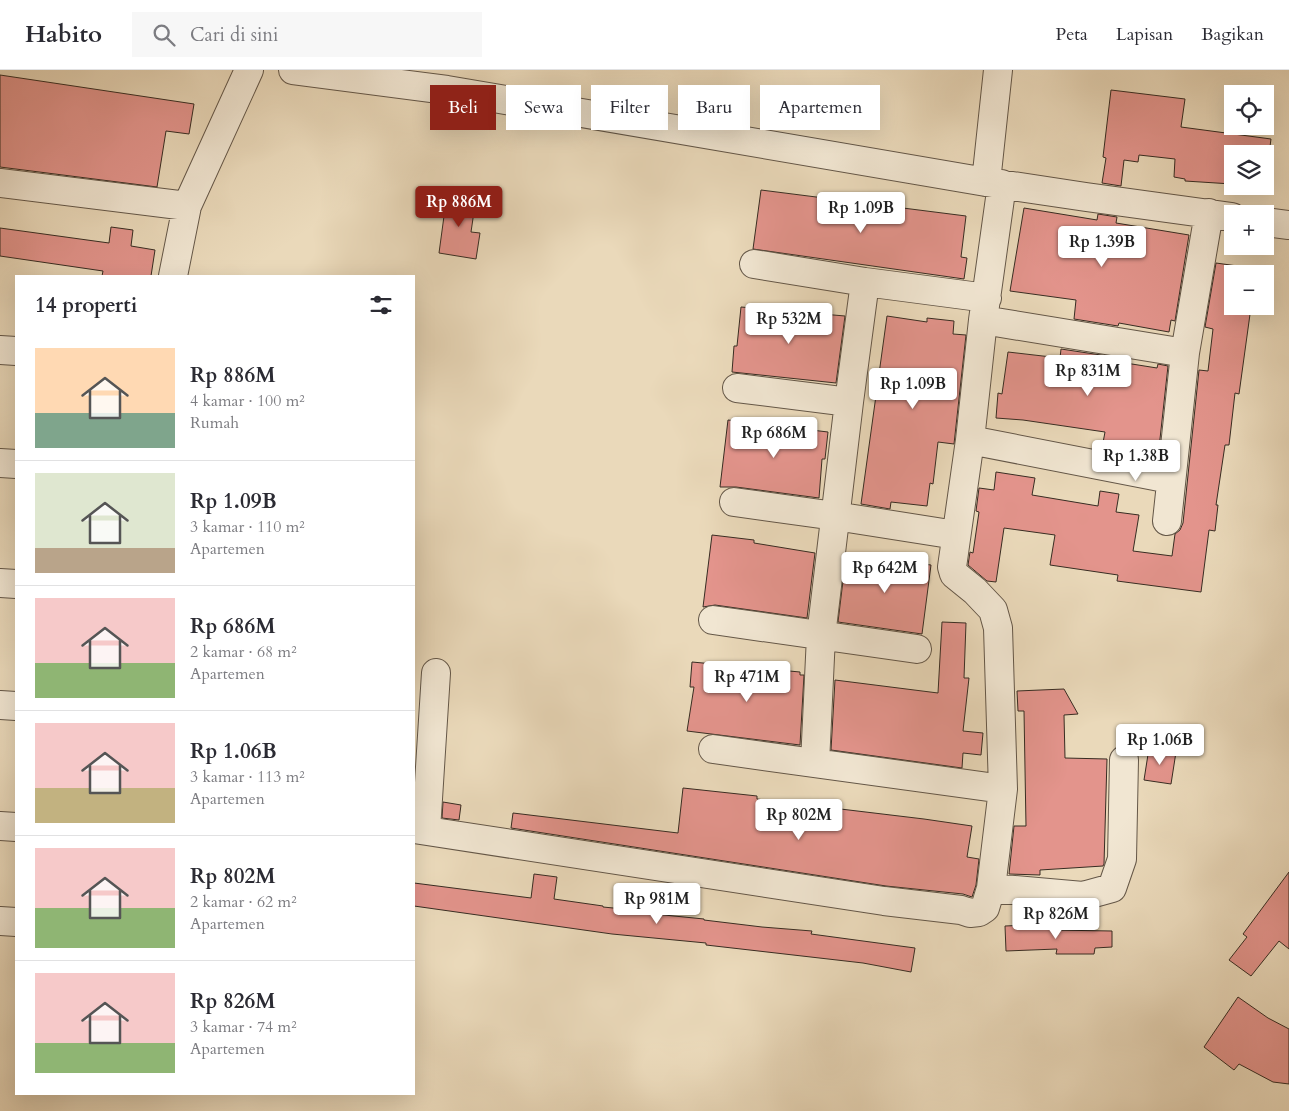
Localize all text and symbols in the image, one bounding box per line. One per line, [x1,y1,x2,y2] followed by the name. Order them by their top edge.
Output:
[132,12,482,57] search box
[25,18,102,51] text: Habito
[150,21,178,49] icon: search
[190,22,278,48] text: Cari di sini
[1056,22,1088,47] text: Peta
[1116,22,1173,47] text: Lapisan
[1201,22,1264,47] text: Bagikan
[430,85,496,130] chip: Beli
[506,85,581,130] chip: Sewa
[591,85,668,130] chip: Filter
[678,85,750,130] chip: Baru
[760,85,880,130] chip: Apartemen
[1224,85,1274,315] map controls
[1224,85,1274,135] button: locate
[1224,145,1274,195] button: layers
[413,186,505,228] pin: Rp 886M
[426,191,492,213] text: Rp 886M
[809,191,913,234] pin: Rp 1.09B
[828,197,894,219] text: Rp 1.09B
[1224,205,1274,255] button: +
[1050,226,1154,268] pin: Rp 1.39B
[1069,231,1135,253] text: Rp 1.39B
[1224,265,1274,315] button: −
[35,291,137,320] text: 14 properti
[367,291,395,319] icon: filters
[743,302,835,345] pin: Rp 532M
[756,308,822,330] text: Rp 532M
[1042,354,1134,397] pin: Rp 831M
[1055,360,1121,382] text: Rp 831M
[190,361,276,390] text: Rp 886M
[75,368,135,428] icon: home
[861,368,965,410] pin: Rp 1.09B
[880,373,946,395] text: Rp 1.09B
[190,390,305,412] text: 4 kamar · 100 m²
[190,412,239,434] text: Rumah
[728,416,820,459] pin: Rp 686M
[741,422,807,444] text: Rp 686M
[1084,440,1188,482] pin: Rp 1.38B
[1103,445,1169,467] text: Rp 1.38B
[190,487,277,516] text: Rp 1.09B
[75,493,135,553] icon: home
[190,516,305,538] text: 3 kamar · 110 m²
[190,538,265,560] text: Apartemen
[839,552,931,594] pin: Rp 642M
[852,557,918,579] text: Rp 642M
[190,612,276,641] text: Rp 686M
[75,618,135,678] icon: home
[190,641,296,663] text: 2 kamar · 68 m²
[701,660,793,703] pin: Rp 471M
[190,663,265,685] text: Apartemen
[714,666,780,688] text: Rp 471M
[1108,724,1212,766] pin: Rp 1.06B
[1127,729,1193,751] text: Rp 1.06B
[190,737,277,766] text: Rp 1.06B
[75,743,135,803] icon: home
[190,766,305,788] text: 3 kamar · 113 m²
[190,788,265,810] text: Apartemen
[753,798,845,841] pin: Rp 802M
[766,804,832,826] text: Rp 802M
[190,862,276,891] text: Rp 802M
[75,868,135,928] icon: home
[611,882,703,925] pin: Rp 981M
[624,888,690,910] text: Rp 981M
[190,891,296,913] text: 2 kamar · 62 m²
[1010,898,1102,940] pin: Rp 826M
[1023,903,1089,925] text: Rp 826M
[190,913,265,935] text: Apartemen
[190,987,276,1016] text: Rp 826M
[75,993,135,1053] icon: home
[190,1016,296,1038] text: 3 kamar · 74 m²
[190,1038,265,1060] text: Apartemen

